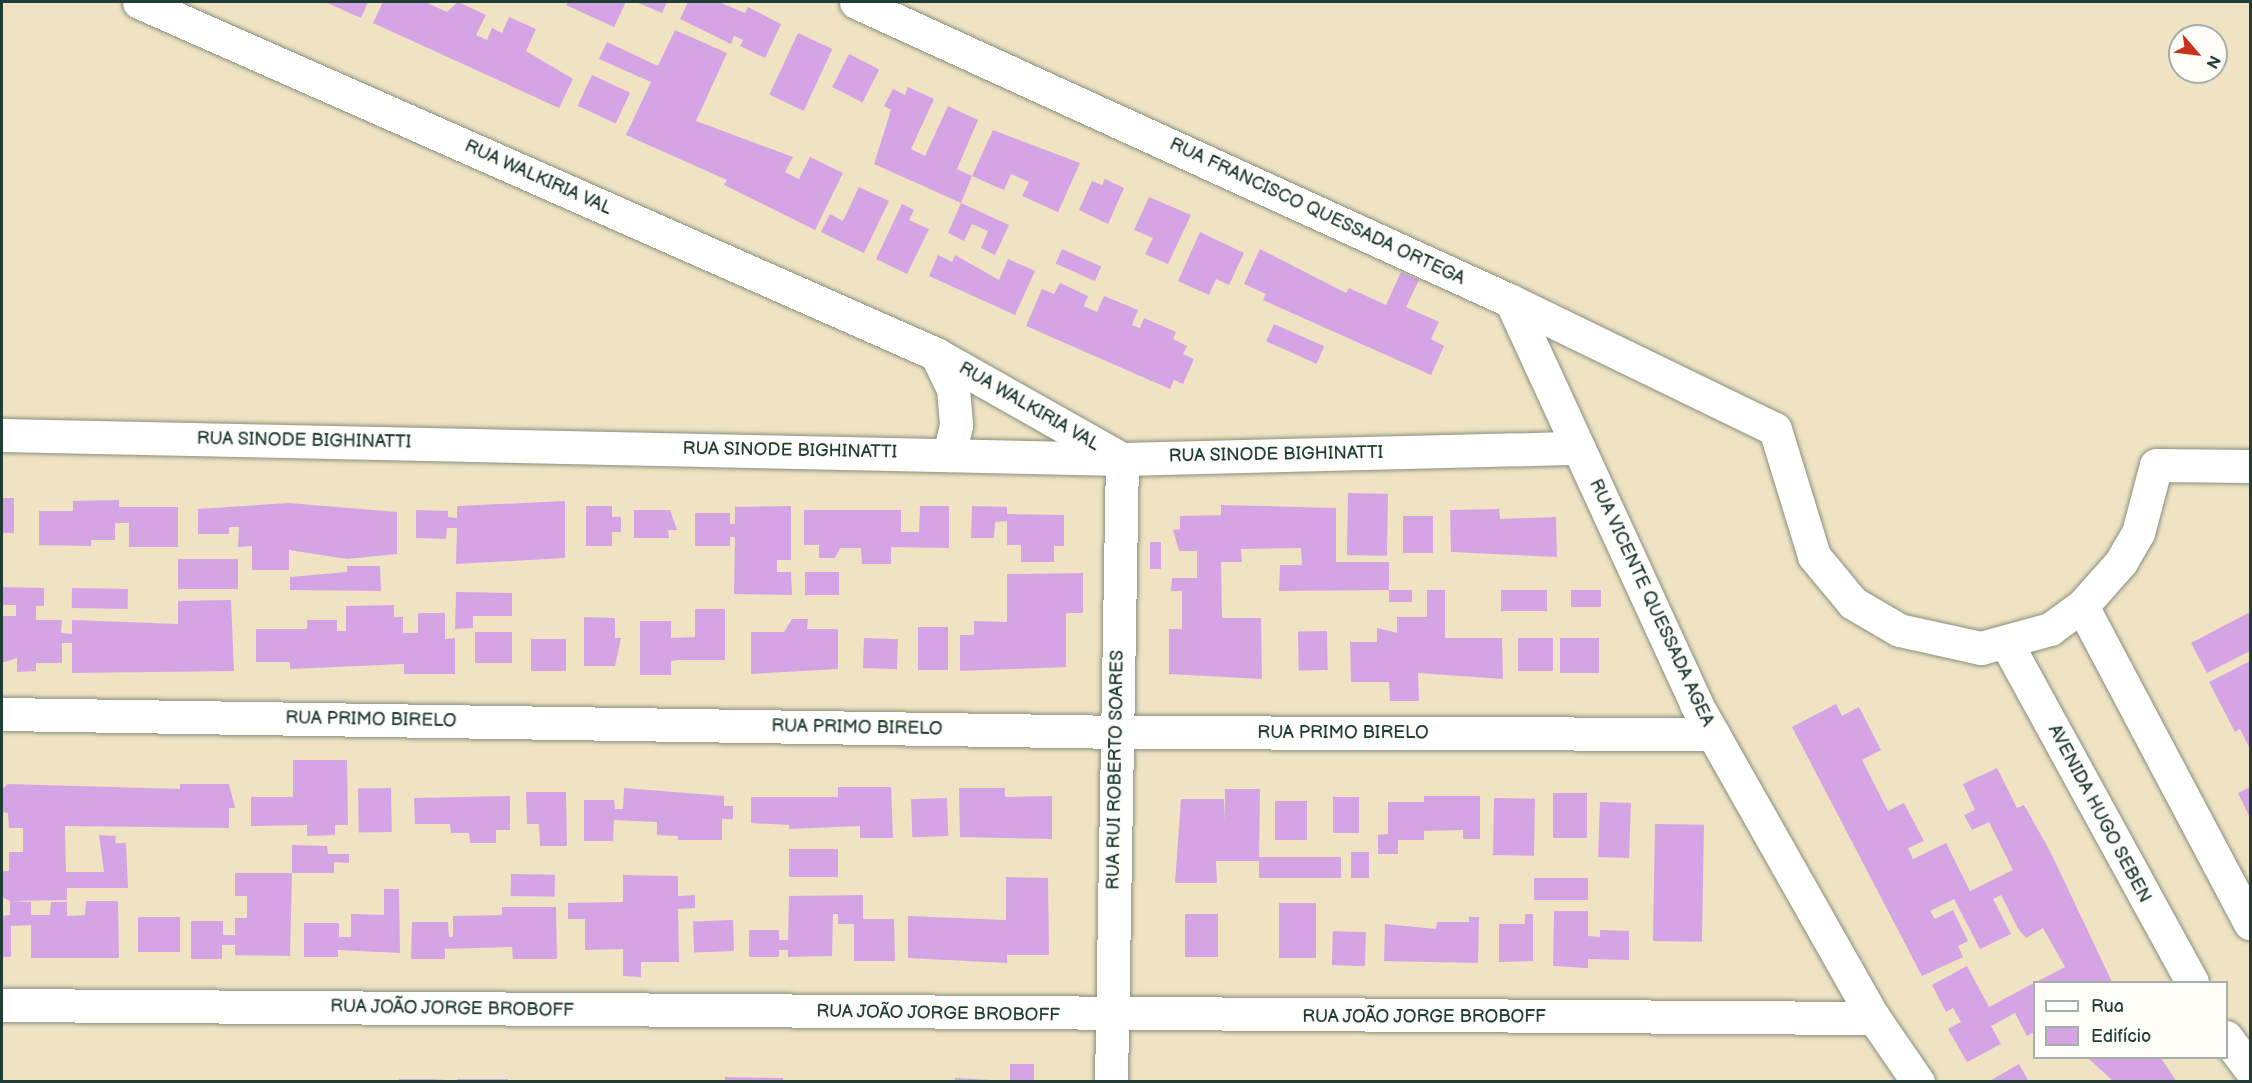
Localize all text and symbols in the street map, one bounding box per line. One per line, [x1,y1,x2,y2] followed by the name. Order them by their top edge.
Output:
[2168,24,2228,84] north arrow
[2201,52,2224,72] text: N
[1166,134,1468,290] street label: RUA FRANCISCO QUESSADA ORTEGA
[460,136,616,220] street label: RUA WALKIRIA VAL
[954,358,1104,456] street label: RUA WALKIRIA VAL
[196,428,412,454] street label: RUA SINODE BIGHINATTI
[682,438,898,464] street label: RUA SINODE BIGHINATTI
[1168,442,1384,468] street label: RUA SINODE BIGHINATTI
[1584,476,1718,730] street label: RUA VICENTE QUESSADA AGEA
[1103,650,1129,890] street label: RUA RUI ROBERTO SOARES
[285,708,457,732] street label: RUA PRIMO BIRELO
[771,716,943,740] street label: RUA PRIMO BIRELO
[2043,721,2155,907] street label: AVENIDA HUGO SEBEN
[1257,722,1429,744] street label: RUA PRIMO BIRELO
[2033,981,2228,1059] legend
[329,996,575,1022] street label: RUA JOÃO JORGE BROBOFF
[2091,996,2124,1017] text: Rua
[815,1001,1061,1027] street label: RUA JOÃO JORGE BROBOFF
[1301,1006,1547,1028] street label: RUA JOÃO JORGE BROBOFF
[2091,1026,2151,1047] text: Edifício

